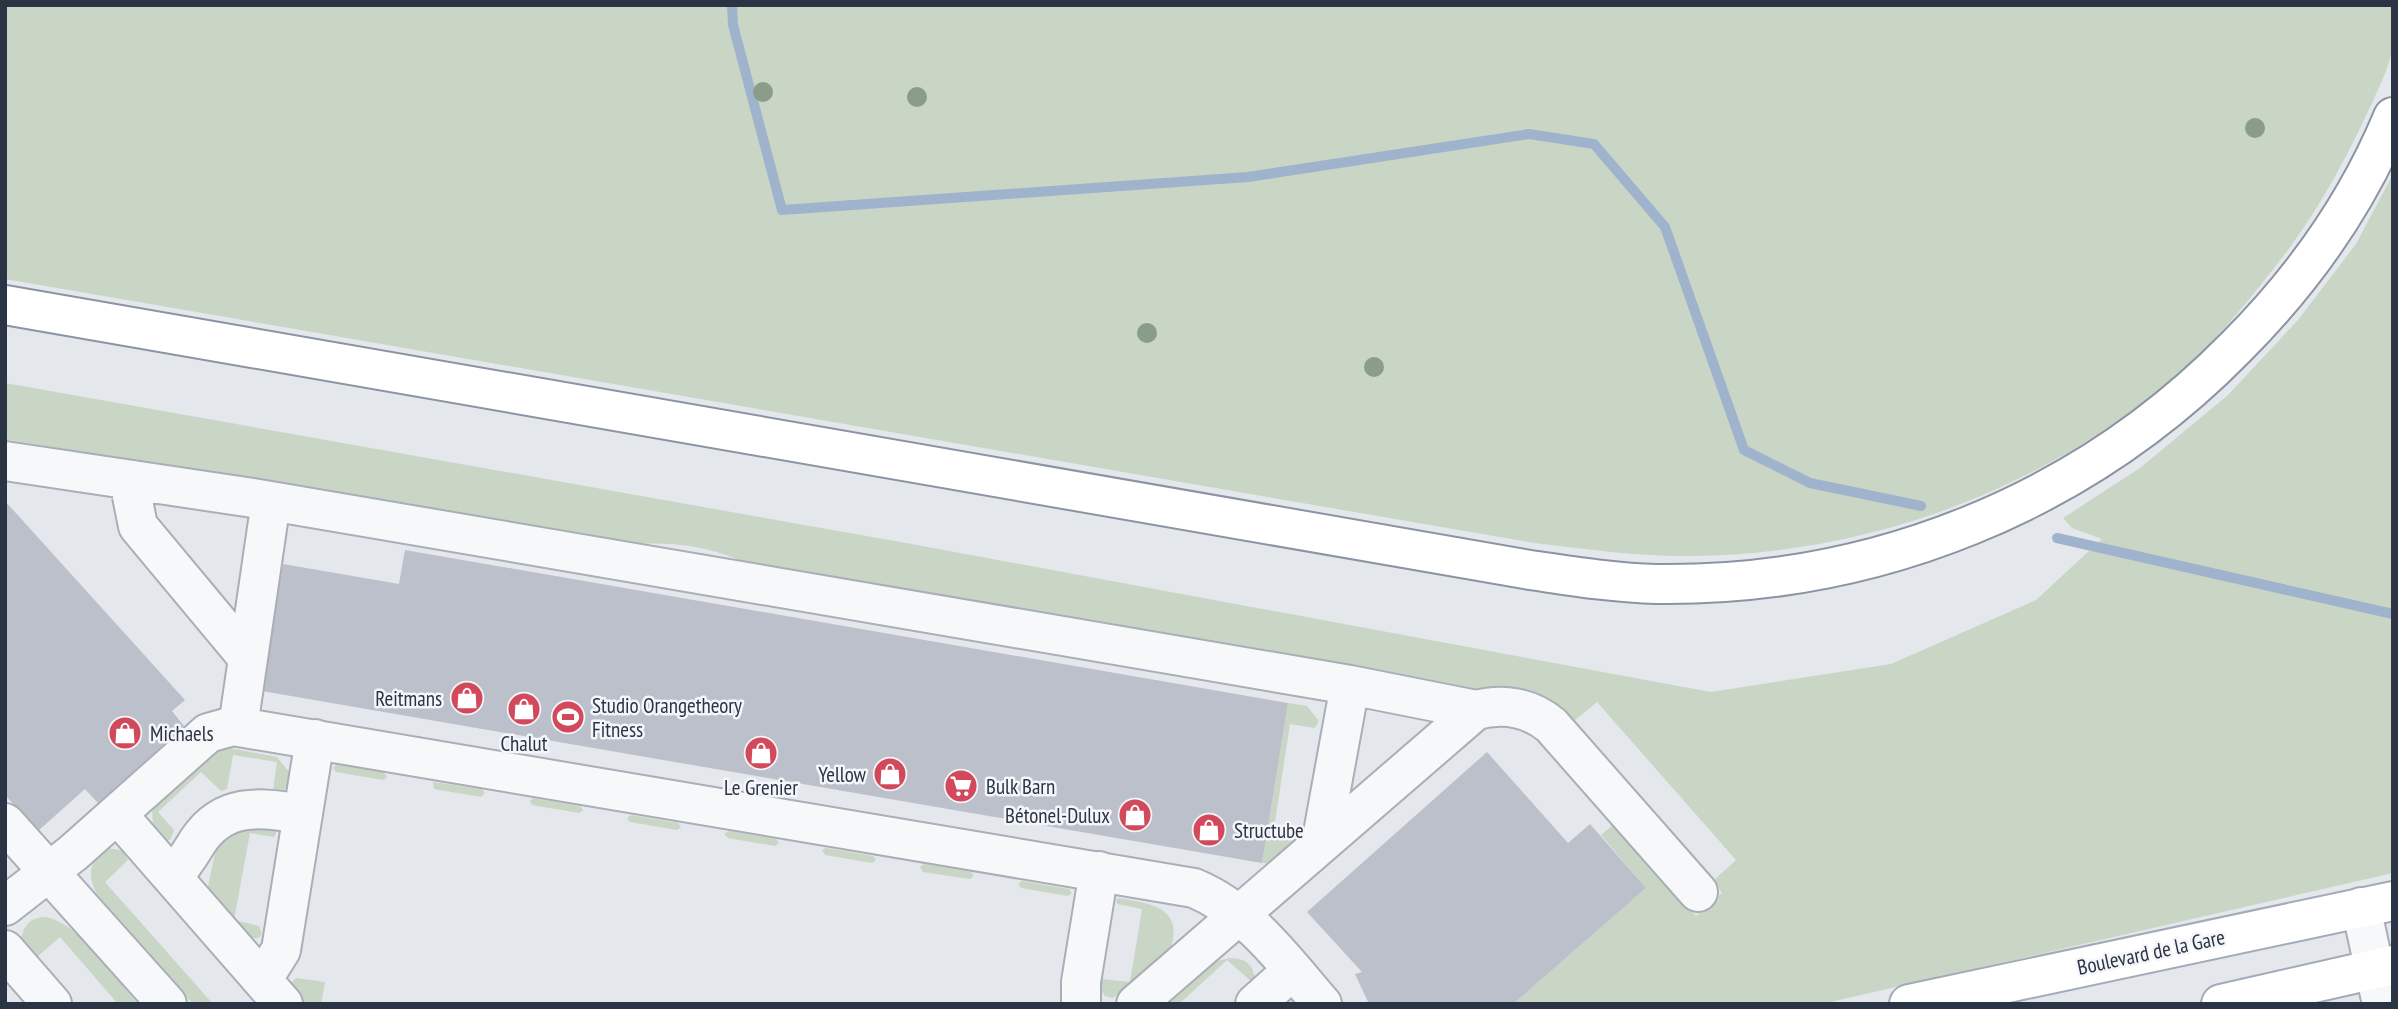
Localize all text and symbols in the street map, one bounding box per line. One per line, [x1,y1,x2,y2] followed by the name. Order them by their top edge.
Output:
[448,679,486,717] shop icon: Reitmans
[375,685,442,712] place label: Reitmans
[505,690,543,728] shop icon: Chalut
[592,692,742,743] place label: Studio Orangetheory Fitness
[549,698,587,736] sports icon: Studio Orangetheory Fitness
[106,714,144,752] shop icon: Michaels
[150,720,214,747] place label: Michaels
[500,730,548,757] place label: Chalut
[742,734,780,772] shop icon: Le Grenier
[871,755,909,793] shop icon: Yellow
[818,761,867,788] place label: Yellow
[942,767,980,805] supermarket icon: Bulk Barn
[986,773,1055,800] place label: Bulk Barn
[724,774,798,801] place label: Le Grenier
[1116,796,1154,834] shop icon: Bétonel-Dulux
[1005,802,1110,829] place label: Bétonel-Dulux
[1190,811,1228,849] shop icon: Structube
[1234,817,1304,844] place label: Structube
[2075,923,2227,981] street label: Boulevard de la Gare

